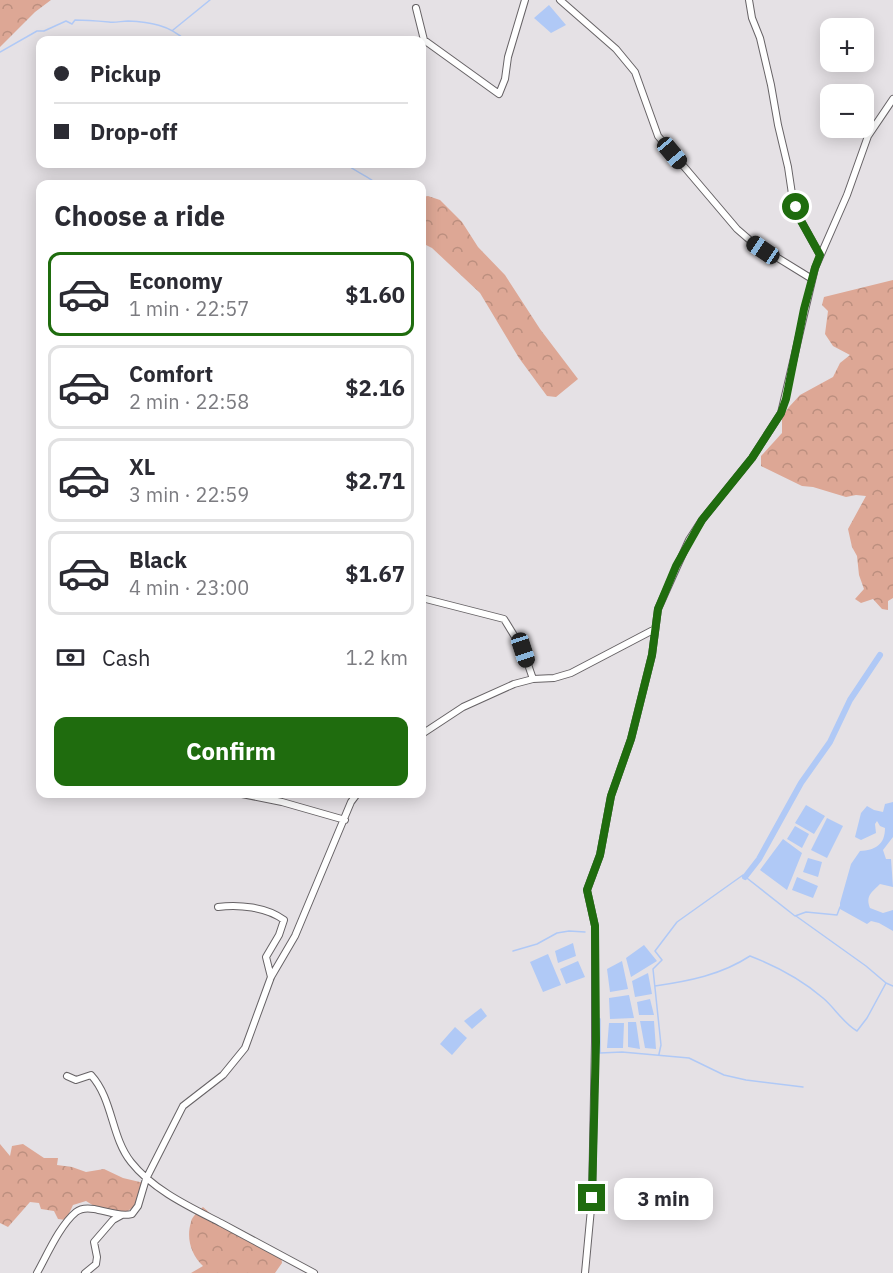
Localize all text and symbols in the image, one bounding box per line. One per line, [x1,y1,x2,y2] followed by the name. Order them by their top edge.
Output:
[820,18,874,138] map controls
[820,18,874,72] button: +
[90,59,161,88] text: Pickup
[820,84,874,138] button: −
[90,117,177,146] text: Drop-off
[654,133,690,173] car
[782,193,809,220] route start
[54,198,225,233] text: Choose a ride
[743,232,783,268] car
[129,266,223,295] text: Economy
[57,267,111,321] icon: car
[345,280,405,309] text: $1.60
[129,295,249,322] text: 1 min · 22:57
[129,359,213,388] text: Comfort
[57,360,111,414] icon: car
[345,373,405,402] text: $2.16
[129,388,249,415] text: 2 min · 22:58
[129,452,155,481] text: XL
[57,453,111,507] icon: car
[345,466,405,495] text: $2.71
[129,481,249,508] text: 3 min · 22:59
[129,545,187,574] text: Black
[57,546,111,600] icon: car
[345,559,405,588] text: $1.67
[129,574,249,601] text: 4 min · 23:00
[509,630,537,670] car
[54,641,87,674] icon: cash
[102,643,151,672] text: Cash
[346,644,408,671] text: 1.2 km
[54,717,408,786] button: Confirm
[613,1177,712,1219] callout: 3 min
[578,1184,605,1211] route end
[637,1185,690,1212] text: 3 min

